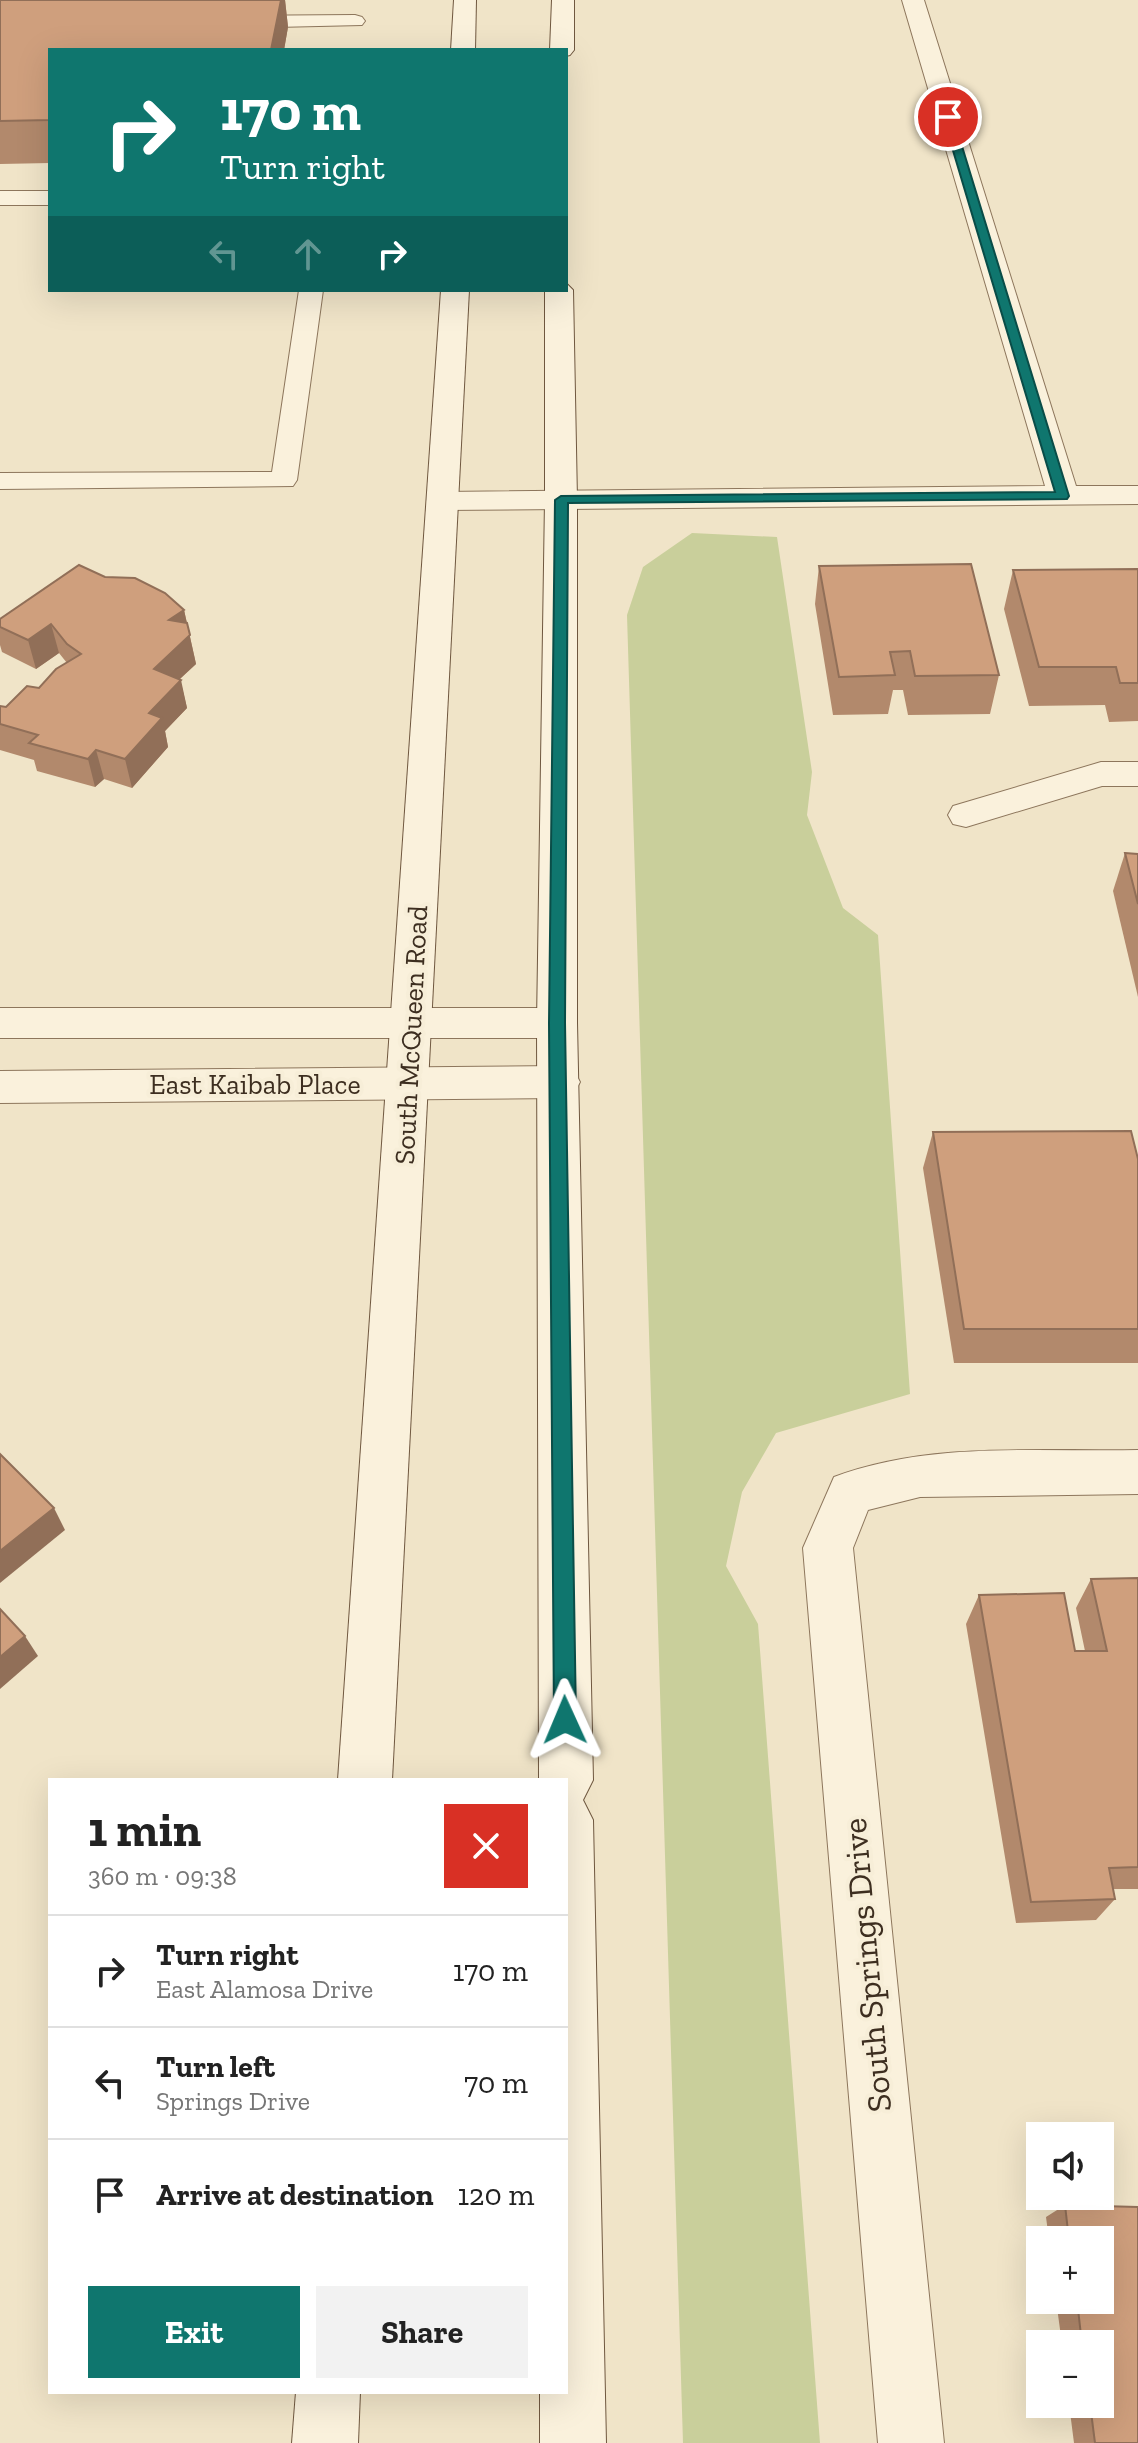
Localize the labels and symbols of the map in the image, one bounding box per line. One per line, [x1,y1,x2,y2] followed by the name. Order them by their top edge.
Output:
[914,83,982,151] pin
[388,905,434,1165] street label: South McQueen Road
[149,1068,361,1101] street label: East Kaibab Place
[523,1678,607,1762] position arrow
[834,1816,900,2114] street label: South Springs Drive

